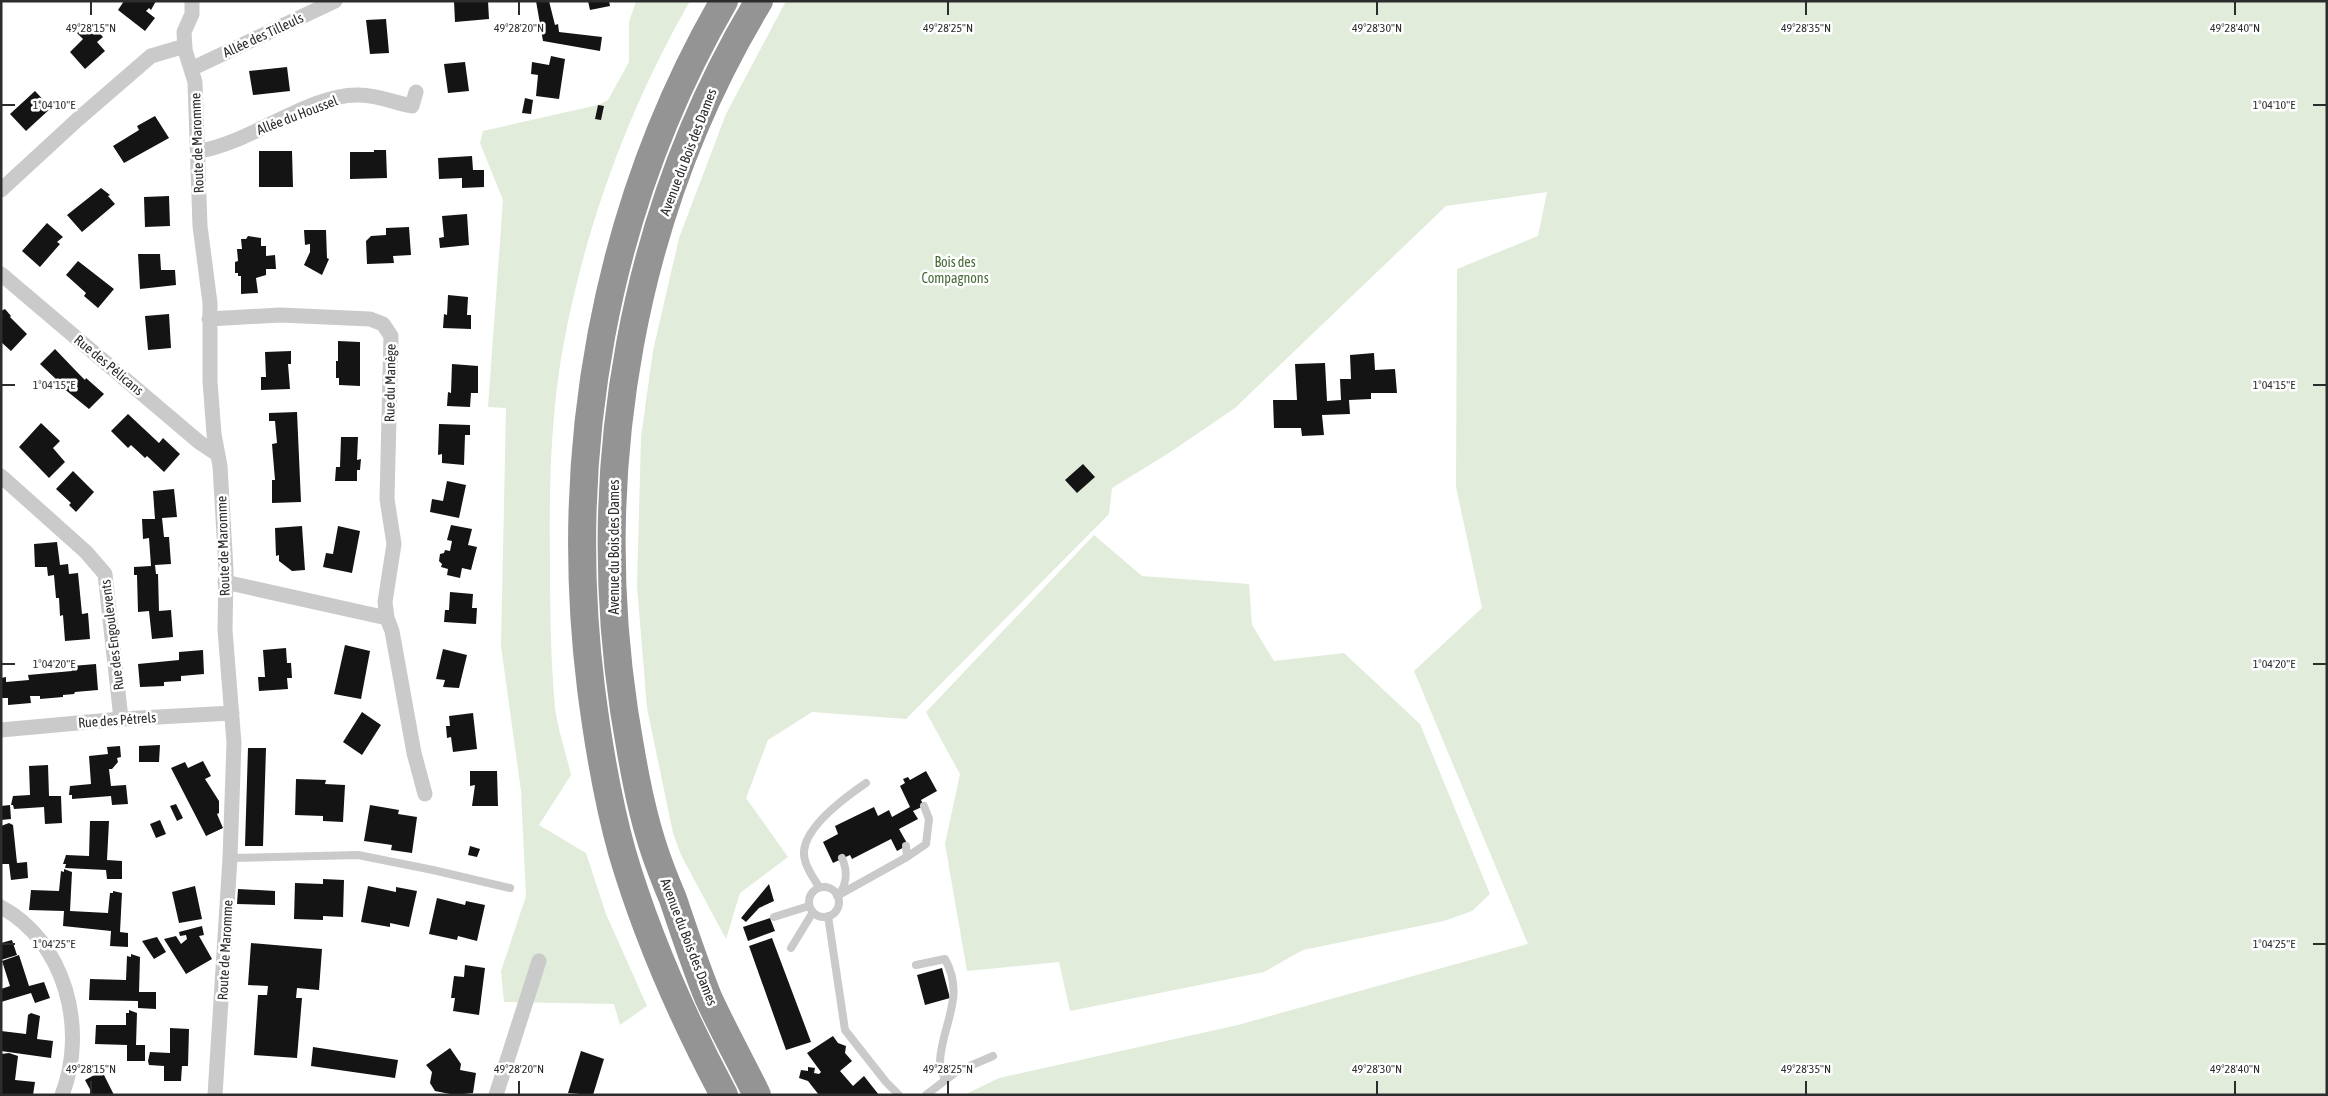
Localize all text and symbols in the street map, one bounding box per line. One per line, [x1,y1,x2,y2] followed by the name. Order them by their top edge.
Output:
[220,9,306,61] street label: Allée des Tilleuls
[66,21,116,35] text: 49°28'15"N
[494,21,544,35] text: 49°28'20"N
[923,21,973,35] text: 49°28'25"N
[1352,21,1402,35] text: 49°28'30"N
[1781,21,1831,35] text: 49°28'35"N
[2210,21,2260,35] text: 49°28'40"N
[656,86,720,218] street label: Avenue du Bois des Dames
[187,92,207,194] street label: Route de Maromme
[254,92,340,138] street label: Allée du Houssel
[33,98,75,112] text: 1°04'10"E
[2253,98,2295,112] text: 1°04'10"E
[921,254,989,286] park label: Bois des Compagnons
[71,331,147,399] street label: Rue des Pélicans
[381,344,399,422] street label: Rue du Manège
[33,378,75,392] text: 1°04'15"E
[2253,378,2295,392] text: 1°04'15"E
[606,480,622,614] street label: Avenue du Bois des Dames
[213,495,233,597] street label: Route de Maromme
[97,579,127,691] street label: Rue des Engoulevents
[33,657,75,671] text: 1°04'20"E
[2253,657,2295,671] text: 1°04'20"E
[77,709,157,731] street label: Rue des Pétrels
[657,876,721,1008] street label: Avenue du Bois des Dames
[214,899,236,1001] street label: Route de Maromme
[33,937,75,951] text: 1°04'25"E
[2253,937,2295,951] text: 1°04'25"E
[66,1062,116,1076] text: 49°28'15"N
[494,1062,544,1076] text: 49°28'20"N
[923,1062,973,1076] text: 49°28'25"N
[1352,1062,1402,1076] text: 49°28'30"N
[1781,1062,1831,1076] text: 49°28'35"N
[2210,1062,2260,1076] text: 49°28'40"N

